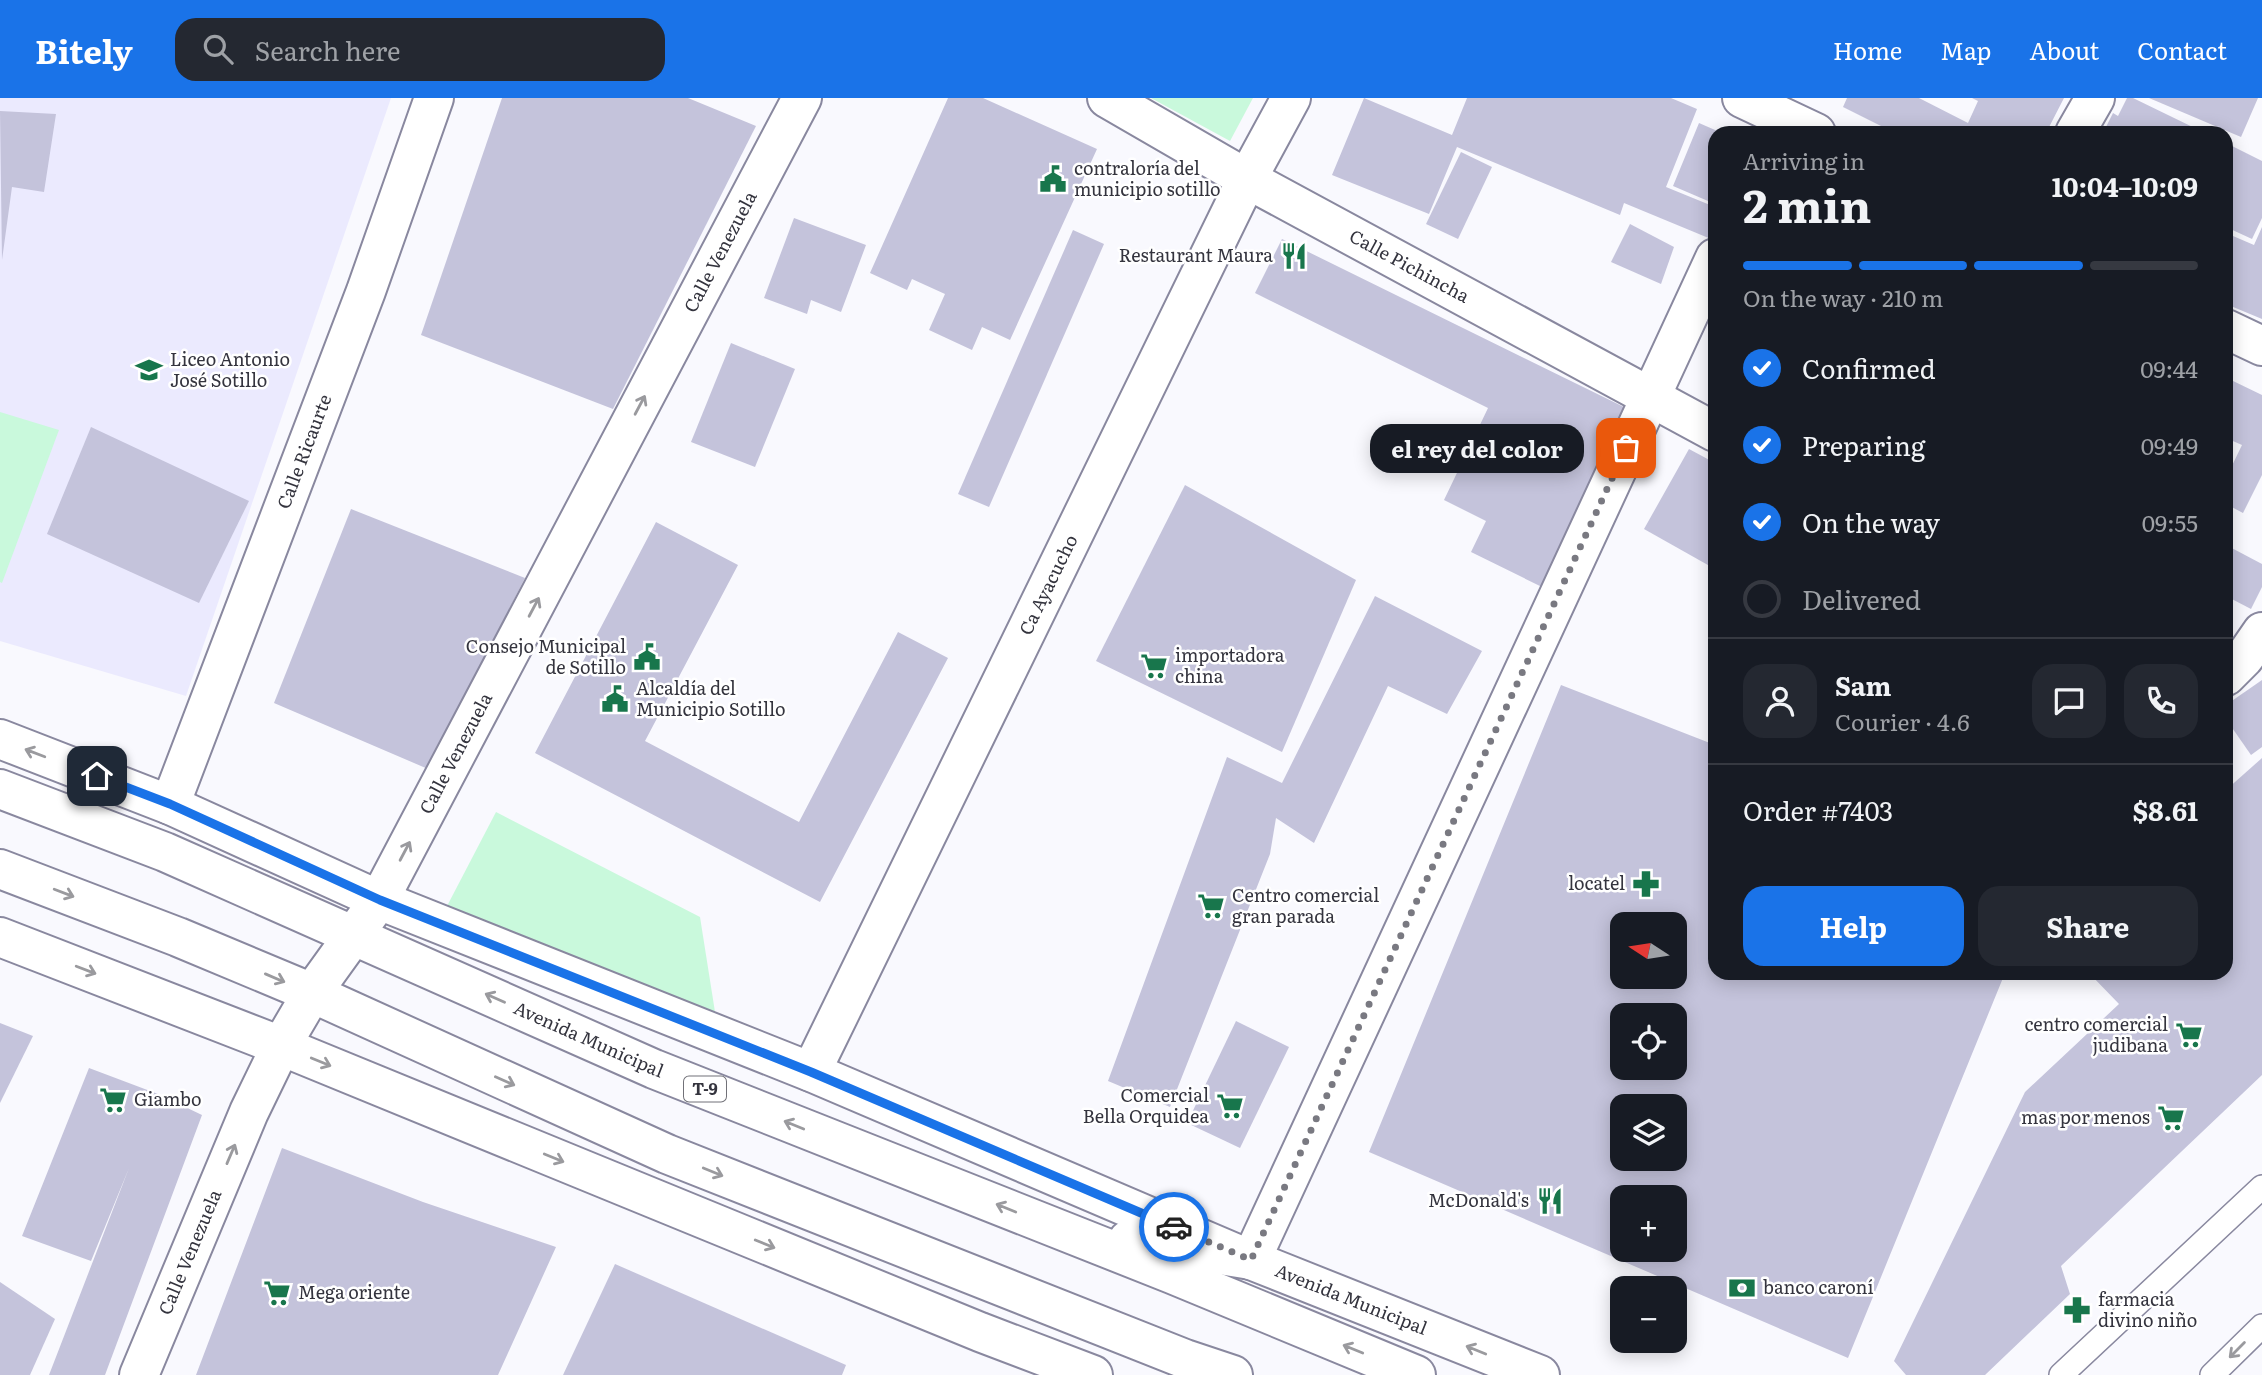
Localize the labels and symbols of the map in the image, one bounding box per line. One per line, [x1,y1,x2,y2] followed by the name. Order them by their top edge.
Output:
[1074,154,1221,202] place label: contraloría del municipio sotillo
[1038,164,1068,194] public building icon: contraloría del municipio sotillo
[676,186,763,317] street label: Calle Venezuela
[1345,222,1475,309] street label: Calle Pichincha
[1119,241,1273,268] place label: Restaurant Maura
[1279,241,1309,271] restaurant icon: Restaurant Maura
[170,345,290,393] place label: Liceo Antonio José Sotillo
[134,355,164,385] school or university icon: Liceo Antonio José Sotillo
[269,390,337,512] street label: Calle Ricaurte
[633,396,647,416] one-way arrow
[1596,418,1656,478] pin
[1370,424,1584,472] callout: el rey del color
[1011,530,1083,639] street label: Ca Ayacucho
[527,597,541,618] one-way arrow
[466,632,626,680] place label: Consejo Municipal de Sotillo
[1175,641,1285,689] place label: importadora china
[632,642,662,672] public building icon: Consejo Municipal de Sotillo
[1139,651,1169,681] supermarket icon: importadora china
[636,674,785,722] place label: Alcaldía del Municipio Sotillo
[600,684,630,714] public building icon: Alcaldía del Municipio Sotillo
[412,687,498,818] street label: Calle Venezuela
[24,745,46,758] one-way arrow
[67,746,127,806] pin
[398,842,412,862] one-way arrow
[1568,869,1625,896] place label: locatel
[1631,869,1661,899] pharmacy icon: locatel
[1232,881,1379,929] place label: Centro comercial gran parada
[52,888,74,901] one-way arrow
[1196,891,1226,921] supermarket icon: Centro comercial gran parada
[1610,912,1687,989] north arrow
[75,965,97,978] one-way arrow
[264,972,285,985] one-way arrow
[484,991,506,1004] one-way arrow
[510,993,668,1084] street label: Avenida Municipal
[2024,1010,2168,1058] place label: centro comercial judibana
[2174,1020,2204,1050] supermarket icon: centro comercial judibana
[310,1057,331,1070] one-way arrow
[494,1075,515,1088] one-way arrow
[684,1077,726,1102] road number: T-9
[1083,1081,1209,1129] place label: Comercial Bella Orquidea
[98,1085,128,1115] supermarket icon: Giambo
[134,1085,201,1112] place label: Giambo
[1215,1091,1245,1121] supermarket icon: Comercial Bella Orquidea
[2021,1103,2150,1130] place label: mas por menos
[2156,1103,2186,1133] supermarket icon: mas por menos
[784,1117,806,1130] one-way arrow
[226,1143,239,1165] one-way arrow
[543,1152,565,1165] one-way arrow
[702,1167,724,1180] one-way arrow
[151,1185,227,1319] street label: Calle Venezuela
[1428,1186,1529,1213] place label: McDonald's
[1535,1186,1565,1216] restaurant icon: McDonald's
[1139,1192,1209,1262] courier
[996,1201,1017,1214] one-way arrow
[753,1238,775,1251] one-way arrow
[1271,1256,1432,1341] street label: Avenida Municipal
[1727,1273,1757,1303] bank icon: banco caroní
[1763,1273,1873,1300] place label: banco caroní
[262,1278,292,1308] supermarket icon: Mega oriente
[298,1278,410,1305] place label: Mega oriente
[2098,1285,2197,1333] place label: farmacia divino niño
[2062,1295,2092,1325] pharmacy icon: farmacia divino niño
[1343,1342,1364,1355] one-way arrow
[1466,1342,1488,1355] one-way arrow
[2229,1342,2246,1359] one-way arrow

